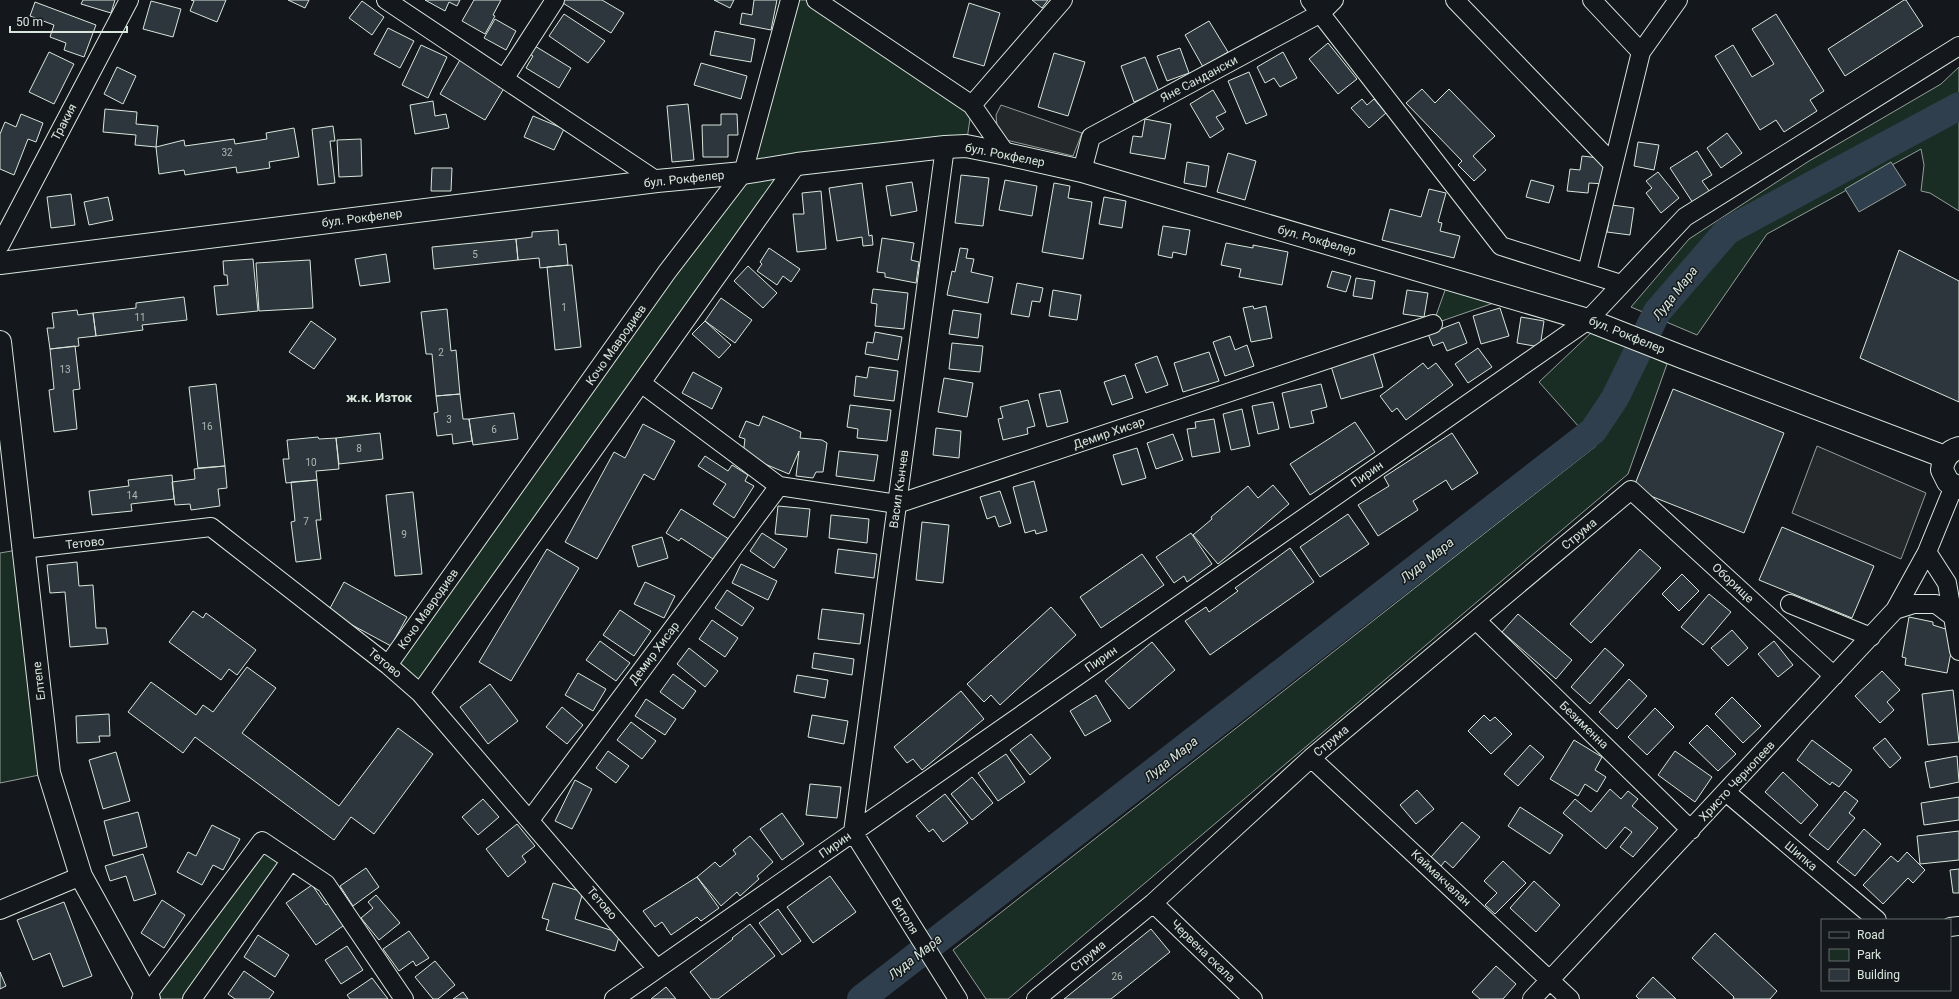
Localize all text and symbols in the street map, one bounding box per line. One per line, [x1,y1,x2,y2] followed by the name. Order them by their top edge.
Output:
[10,8,127,34] scale bar
[16,15,43,29] text: 50 m
[1158,53,1240,105] street label: Яне Сандански
[48,101,80,143] street label: Тракия
[964,140,1046,170] street label: бул. Рокфелер
[221,147,233,158] house number: 32
[643,168,725,190] street label: бул. Рокфелер
[321,206,403,230] street label: бул. Рокфелер
[1276,222,1358,258] street label: бул. Рокфелер
[472,249,478,260] house number: 5
[1649,263,1701,324] water label: Луда Мара
[561,302,567,313] house number: 1
[583,302,649,388] street label: Кочо Мавродиев
[134,312,146,323] house number: 11
[1587,313,1667,357] street label: бул. Рокфелер
[438,347,444,358] house number: 2
[59,364,71,375] house number: 13
[346,390,413,405] district label: ж.к. Изток
[446,414,452,425] house number: 3
[1071,414,1147,452] street label: Демир Хисар
[201,421,213,432] house number: 16
[491,424,497,435] house number: 6
[356,443,362,454] house number: 8
[887,449,911,529] street label: Васил Кънчев
[305,457,317,468] house number: 10
[1348,458,1386,490] street label: Пирин
[126,490,138,501] house number: 14
[1559,515,1599,553] street label: Струма
[303,516,309,527] house number: 7
[401,529,407,540] house number: 9
[65,534,105,552] street label: Тетово
[1396,534,1457,586] water label: Луда Мара
[1709,560,1757,606] street label: Оборище
[395,566,461,652] street label: Кочо Мавродиев
[626,619,682,687] street label: Демир Хисар
[1082,643,1120,675] street label: Пирин
[365,645,405,681] street label: Тетово
[30,661,48,701] street label: Елтепе
[1557,698,1611,752] street label: Безименна
[1311,722,1351,760] street label: Струма
[1140,733,1201,785] water label: Луда Мара
[1696,738,1778,824] street label: Христо Чернопеев
[816,829,854,861] street label: Пирин
[1782,838,1820,874] street label: Шипка
[1408,847,1474,909] street label: Каймакчалан
[584,884,620,922] street label: Тетово
[888,895,922,937] street label: Битоля
[1168,917,1238,985] street label: Червена скала
[1821,919,1951,991] legend
[1857,928,1885,942] text: Road
[884,931,945,983] water label: Луда Мара
[1068,938,1108,974] street label: Струма
[1857,948,1882,962] text: Park
[1857,968,1900,982] text: Building
[1111,971,1123,982] house number: 26

